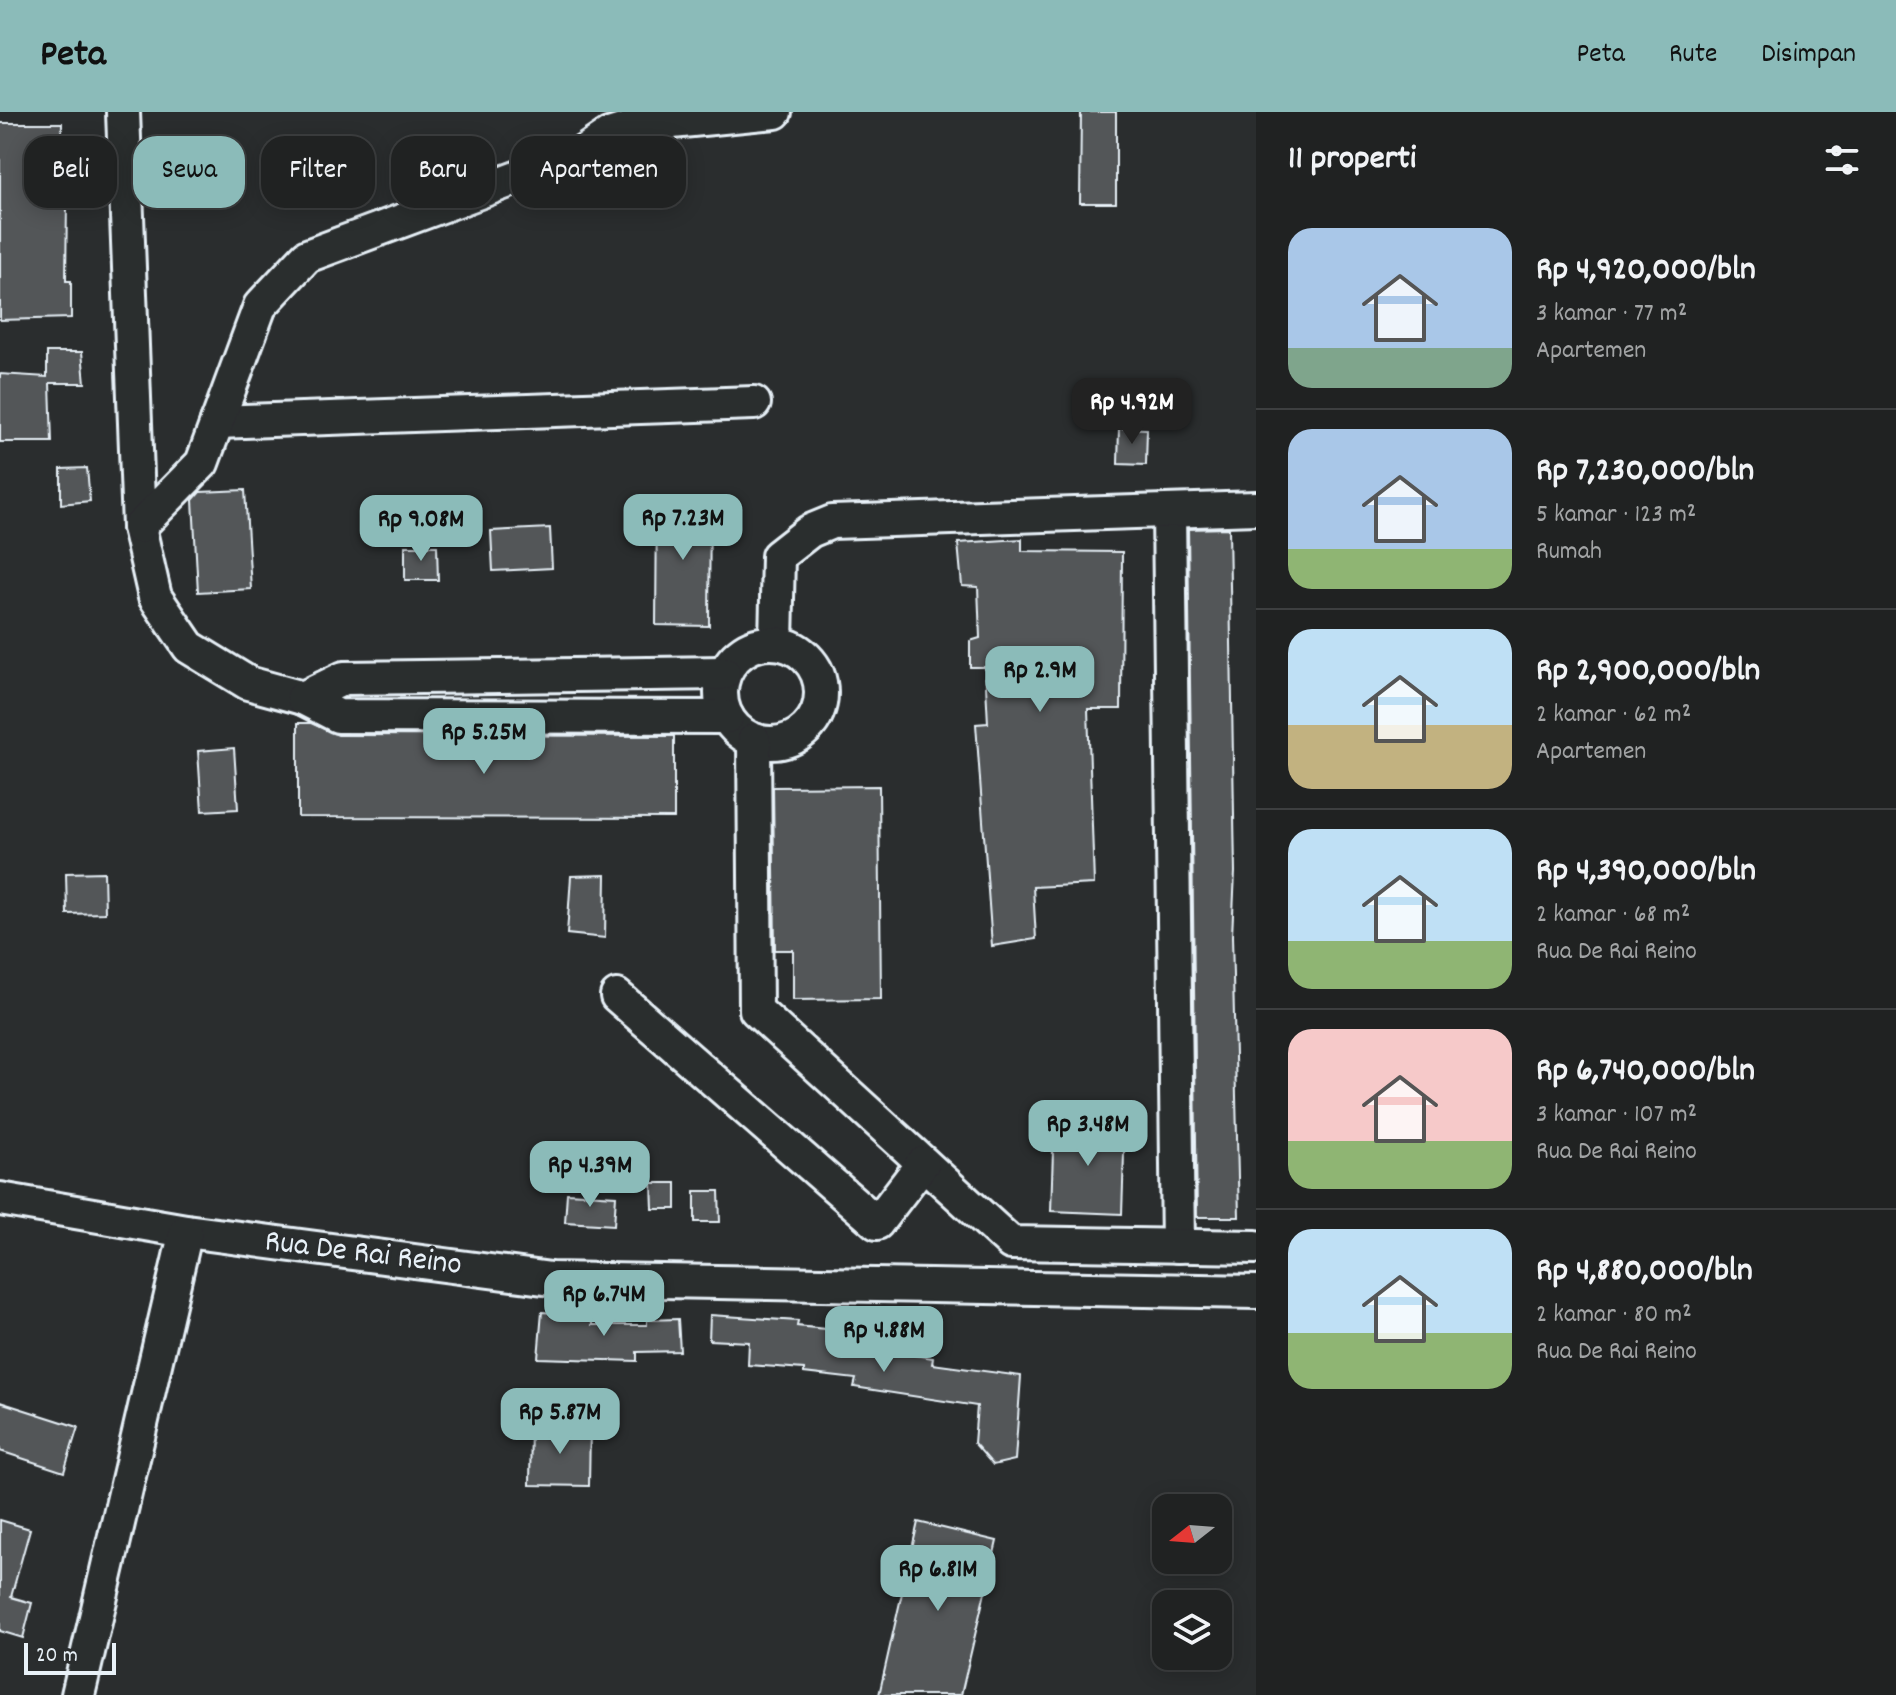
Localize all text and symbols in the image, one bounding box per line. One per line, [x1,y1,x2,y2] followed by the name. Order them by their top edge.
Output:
[40,29,106,84] text: Peta
[1576,36,1625,76] text: Peta
[1669,36,1717,76] text: Rute
[1761,36,1856,76] text: Disimpan
[24,136,117,208] chip: Beli
[133,136,245,208] chip: Sewa
[261,136,375,208] chip: Filter
[391,136,495,208] chip: Baru
[511,136,686,208] chip: Apartemen
[1288,136,1416,185] text: 11 properti
[1820,138,1864,182] icon: filters
[1536,247,1756,296] text: Rp 4,920,000/bln
[1352,260,1448,356] icon: home
[1536,296,1687,333] text: 3 kamar · 77 m²
[1536,333,1646,370] text: Apartemen
[1049,378,1215,446] pin: Rp 4.92M
[1090,385,1174,422] text: Rp 4.92M
[1536,448,1754,497] text: Rp 7,230,000/bln
[1352,461,1448,557] icon: home
[600,494,766,562] pin: Rp 7.23M
[338,495,504,563] pin: Rp 9.08M
[1536,497,1696,534] text: 5 kamar · 123 m²
[641,501,725,538] text: Rp 7.23M
[378,502,464,539] text: Rp 9.08M
[1536,534,1602,571] text: Rumah
[966,646,1114,714] pin: Rp 2.9M
[1536,648,1760,697] text: Rp 2,900,000/bln
[1003,653,1077,690] text: Rp 2.9M
[1352,661,1448,757] icon: home
[1536,697,1691,734] text: 2 kamar · 62 m²
[401,708,567,776] pin: Rp 5.25M
[441,715,527,752] text: Rp 5.25M
[1536,734,1646,771] text: Apartemen
[1536,848,1756,897] text: Rp 4,390,000/bln
[1352,861,1448,957] icon: home
[1536,897,1690,934] text: 2 kamar · 68 m²
[1536,934,1697,971] text: Rua De Rai Reino
[1536,1048,1755,1097] text: Rp 6,740,000/bln
[1352,1061,1448,1157] icon: home
[1536,1097,1697,1134] text: 3 kamar · 107 m²
[1005,1100,1171,1168] pin: Rp 3.48M
[1047,1107,1129,1144] text: Rp 3.48M
[1536,1134,1697,1171] text: Rua De Rai Reino
[507,1141,673,1209] pin: Rp 4.39M
[548,1148,632,1185] text: Rp 4.39M
[262,1220,464,1290] street label: Rua De Rai Reino
[1536,1248,1753,1297] text: Rp 4,880,000/bln
[1352,1261,1448,1357] icon: home
[521,1270,687,1338] pin: Rp 6.74M
[562,1277,646,1314] text: Rp 6.74M
[1536,1297,1692,1334] text: 2 kamar · 80 m²
[801,1306,967,1374] pin: Rp 4.88M
[843,1313,925,1350] text: Rp 4.88M
[1536,1334,1697,1371] text: Rua De Rai Reino
[477,1388,643,1456] pin: Rp 5.87M
[519,1395,601,1432] text: Rp 5.87M
[1152,1494,1232,1574] north arrow
[1152,1494,1232,1670] map controls
[855,1545,1021,1613] pin: Rp 6.81M
[898,1552,978,1589] text: Rp 6.81M
[1152,1590,1232,1670] button: layers
[24,1639,116,1675] scale bar
[36,1641,78,1672] text: 20 m

